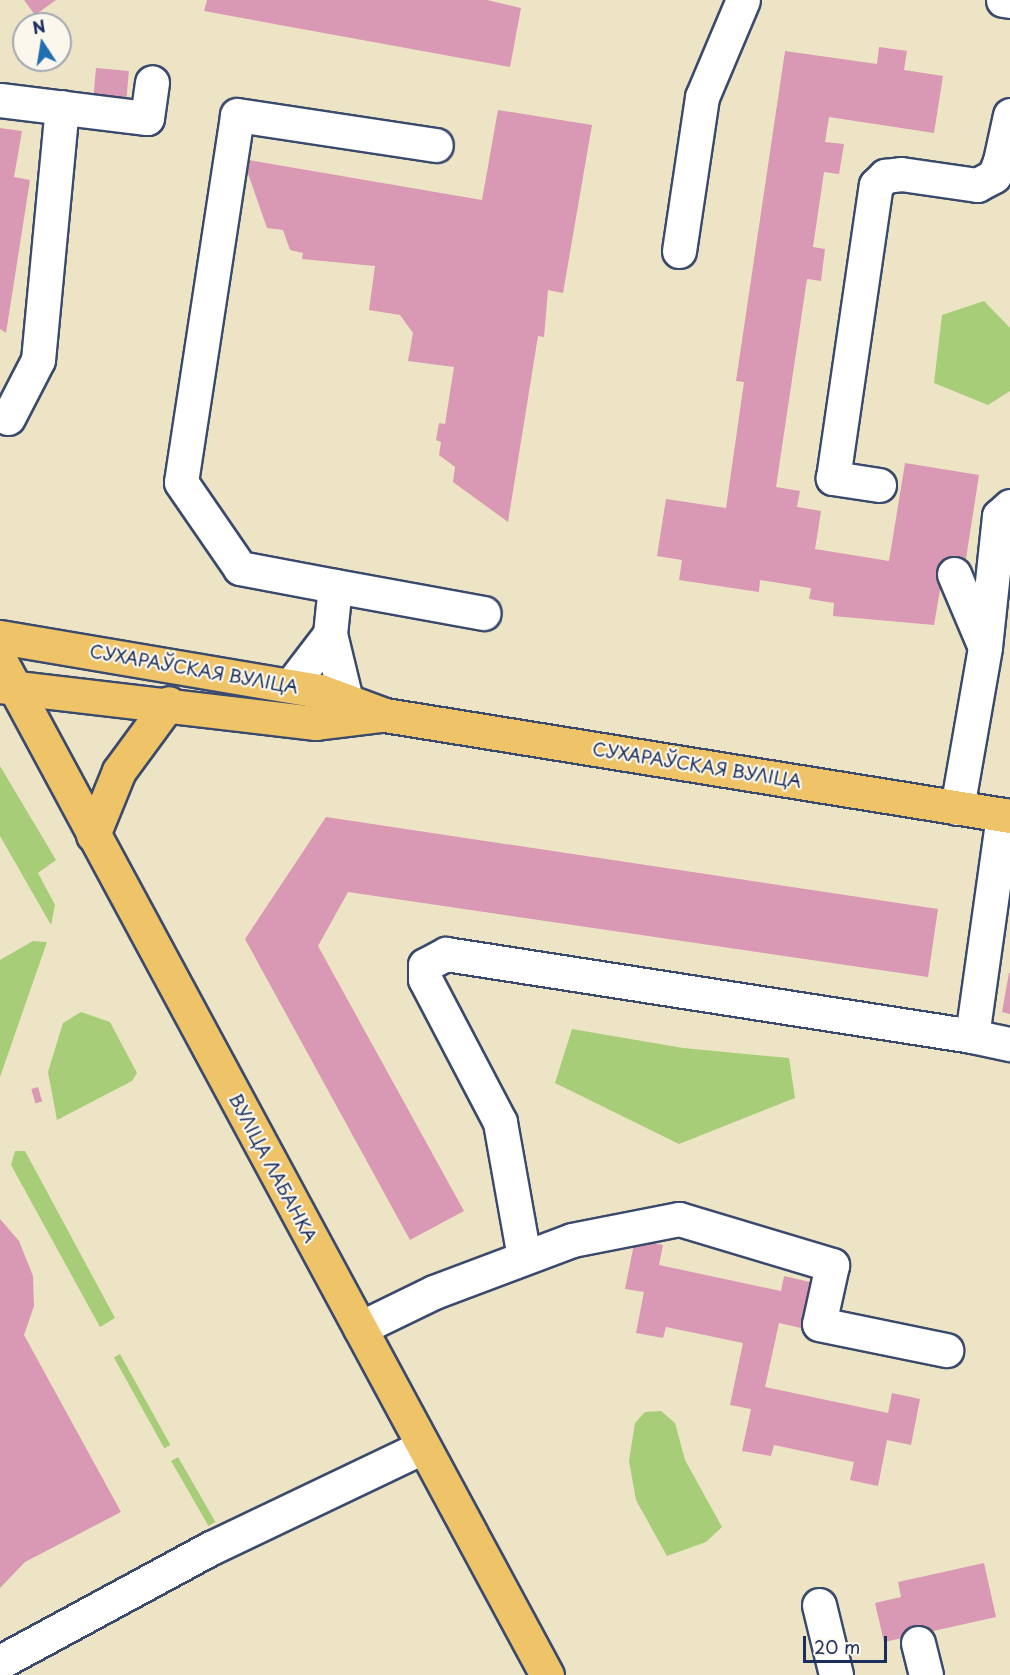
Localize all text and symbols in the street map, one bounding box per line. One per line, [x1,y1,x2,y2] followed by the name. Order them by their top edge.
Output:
[12,12,72,72] north arrow
[30,13,47,39] text: N
[87,640,301,698] street label: СУХАРАЎСКАЯ ВУЛІЦА
[590,738,804,792] street label: СУХАРАЎСКАЯ ВУЛІЦА
[224,1089,322,1247] street label: ВУЛІЦА ЛАБАНКА
[806,1624,890,1662] scale bar
[814,1633,860,1660] text: 20 m

